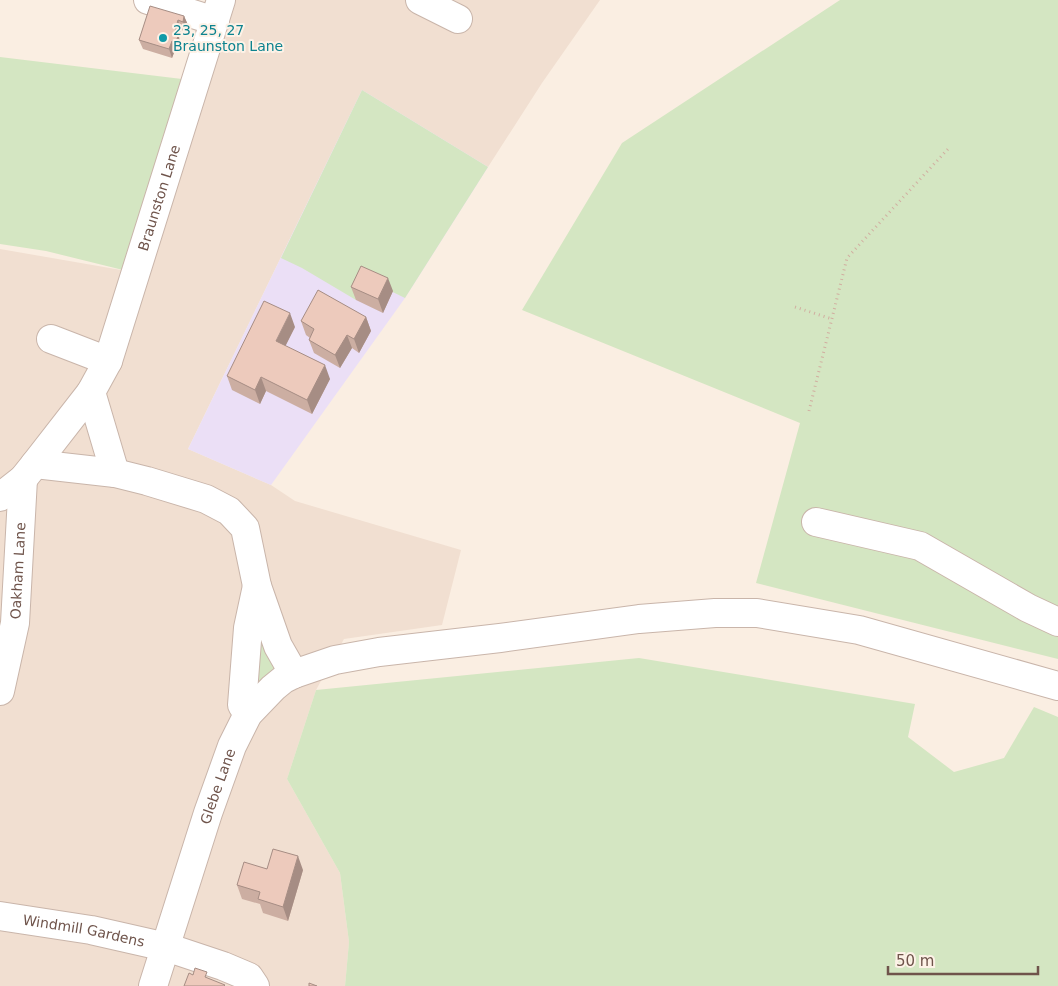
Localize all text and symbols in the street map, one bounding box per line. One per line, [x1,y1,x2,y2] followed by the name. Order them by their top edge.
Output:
[173,22,283,54] place label: 23, 25, 27 Braunston Lane
[157,32,169,44] marker: 23, 25, 27 Braunston Lane
[135,143,183,253] street label: Braunston Lane
[7,522,29,620] street label: Oakham Lane
[197,746,238,826] street label: Glebe Lane
[22,912,146,950] street label: Windmill Gardens
[888,944,1038,976] scale bar
[896,952,934,970] text: 50 m

